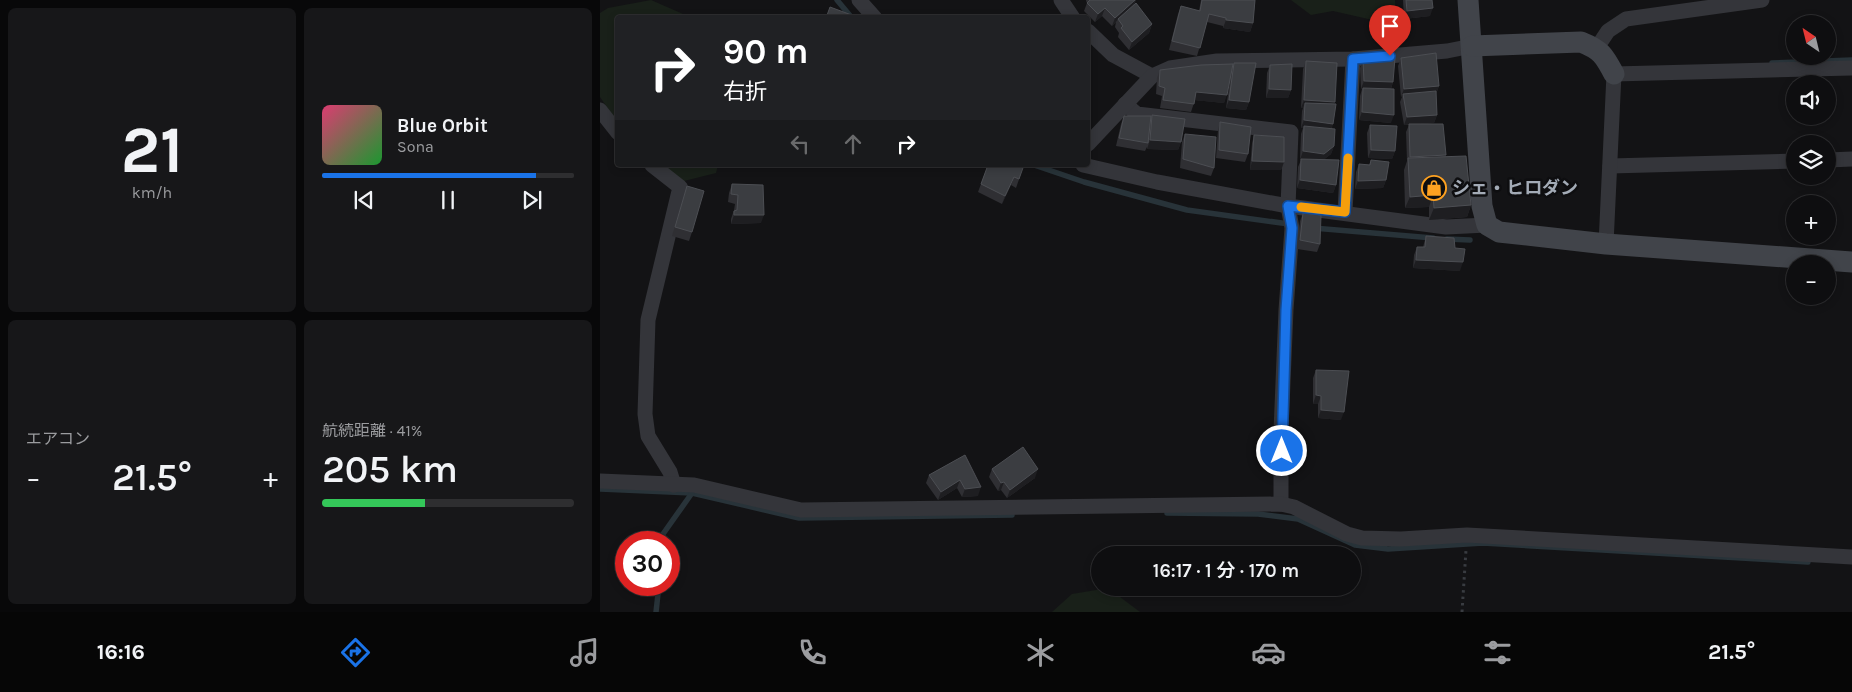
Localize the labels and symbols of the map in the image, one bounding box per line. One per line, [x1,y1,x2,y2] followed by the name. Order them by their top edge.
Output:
[1369,5,1411,56] pin
[1786,15,1836,65] north arrow
[1421,175,1447,201] shop icon: シェ・ヒロダン
[1452,177,1578,199] place label: シェ・ヒロダン
[1255,424,1307,476] position arrow
[615,531,680,596] speed limit sign: 30

